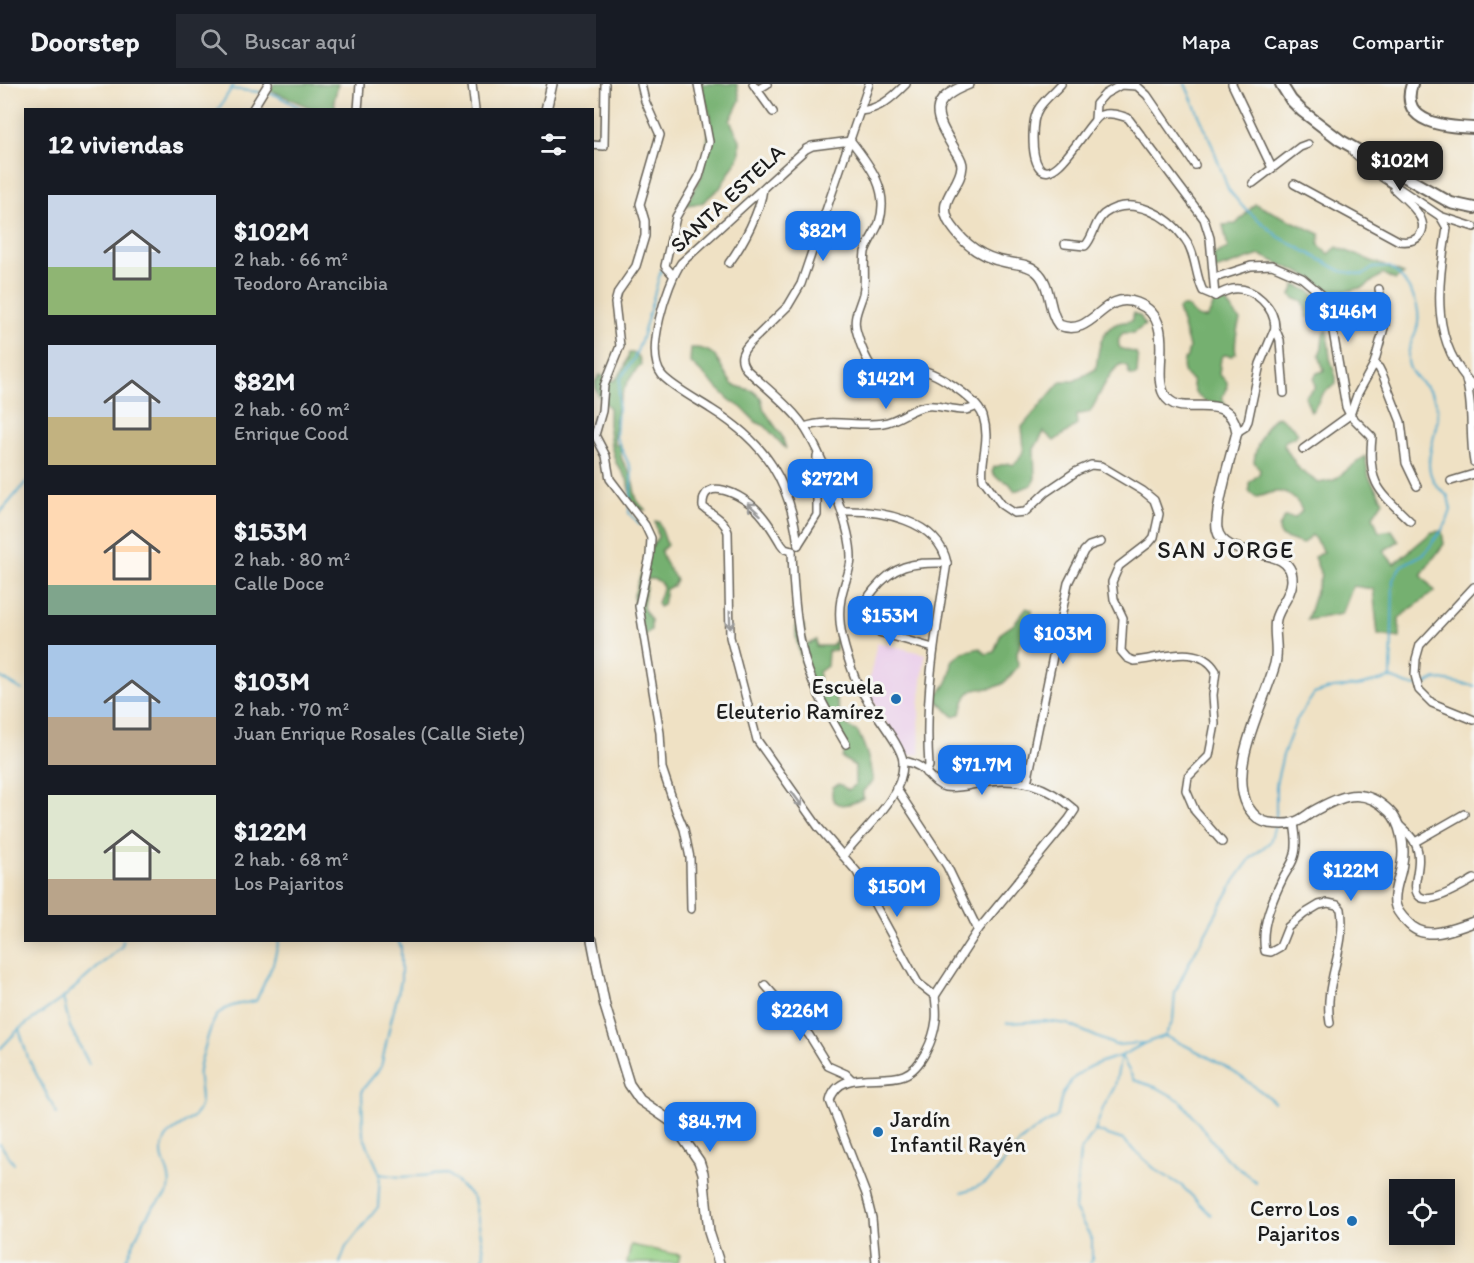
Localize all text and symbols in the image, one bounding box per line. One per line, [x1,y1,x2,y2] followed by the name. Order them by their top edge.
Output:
[176,14,596,68] search box
[30,24,140,58] text: Doorstep
[197,25,230,58] icon: search
[245,28,356,55] text: Buscar aquí
[1182,29,1231,54] text: Mapa
[1264,29,1319,54] text: Capas
[1352,29,1444,54] text: Compartir
[48,128,184,160] text: 12 viviendas
[537,128,570,161] icon: filters
[664,138,790,258] street label: SANTA ESTELA
[1358,141,1442,192] pin: $102M
[1371,148,1429,172] text: $102M
[787,211,859,262] pin: $82M
[234,215,309,247] text: $102M
[799,218,847,242] text: $82M
[96,219,168,291] icon: home
[234,247,348,271] text: 2 hab. · 66 m²
[234,271,388,295] text: Teodoro Arancibia
[1306,292,1390,343] pin: $146M
[1319,299,1377,323] text: $146M
[844,359,928,410] pin: $142M
[234,365,296,397] text: $82M
[857,366,915,390] text: $142M
[96,369,168,441] icon: home
[234,397,350,421] text: 2 hab. · 60 m²
[234,421,348,445] text: Enrique Cood
[788,459,872,510] pin: $272M
[802,466,858,490] text: $272M
[747,502,762,516] one-way arrow
[234,515,308,547] text: $153M
[96,519,168,591] icon: home
[1157,535,1295,564] district label: SAN JORGE
[234,547,350,571] text: 2 hab. · 80 m²
[234,571,324,595] text: Calle Doce
[848,596,932,647] pin: $153M
[862,603,918,627] text: $153M
[724,609,736,629] one-way arrow
[1021,614,1105,665] pin: $103M
[1034,621,1092,645] text: $103M
[234,665,310,697] text: $103M
[96,669,168,741] icon: home
[716,673,885,725] place label: Escuela Eleuterio Ramírez
[889,692,903,706] marker: Escuela Eleuterio Ramírez
[234,697,349,721] text: 2 hab. · 70 m²
[234,721,525,745] text: Juan Enrique Rosales (Calle Siete)
[933,745,1031,796] pin: $71.7M
[952,752,1012,776] text: $71.7M
[791,790,804,806] one-way arrow
[234,815,307,847] text: $122M
[96,819,168,891] icon: home
[234,847,348,871] text: 2 hab. · 68 m²
[1309,851,1393,902] pin: $122M
[1323,858,1379,882] text: $122M
[855,867,939,918] pin: $150M
[234,871,344,895] text: Los Pajaritos
[868,874,926,898] text: $150M
[758,991,842,1042] pin: $226M
[771,998,829,1022] text: $226M
[661,1102,759,1153] pin: $84.7M
[890,1106,1027,1158] place label: Jardín Infantil Rayén
[678,1109,742,1133] text: $84.7M
[871,1125,885,1139] marker: Jardín Infantil Rayén
[1389,1179,1455,1245] map controls
[1389,1179,1455,1245] button: locate
[1250,1195,1340,1247] place label: Cerro Los Pajaritos
[1345,1214,1359,1228] marker: Cerro Los Pajaritos

